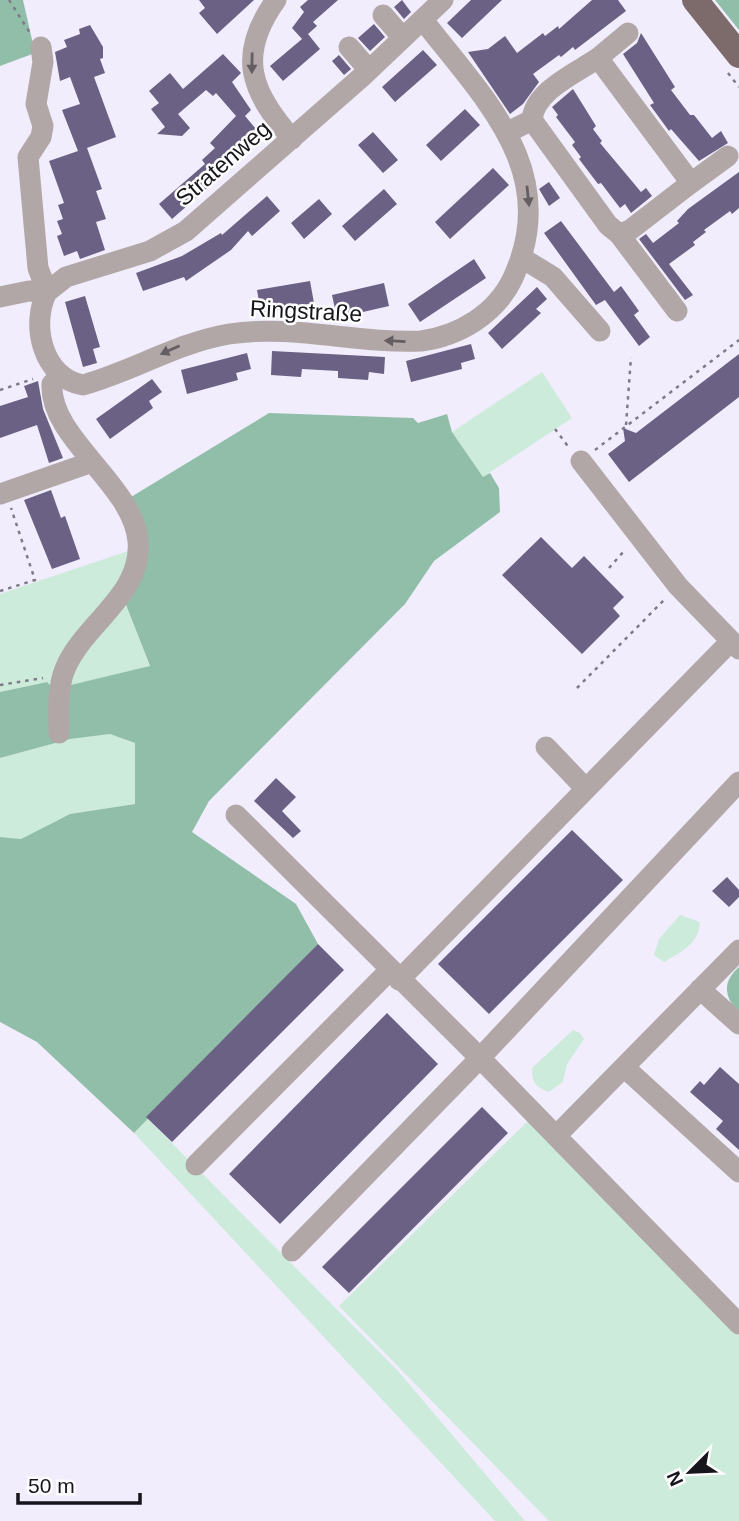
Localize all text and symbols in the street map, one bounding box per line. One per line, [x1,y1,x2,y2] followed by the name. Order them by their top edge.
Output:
[247,52,258,74] one-way arrow
[171,115,275,211] street label: Stratenweg
[523,185,534,207] one-way arrow
[249,295,363,327] street label: Ringstraße
[384,336,406,347] one-way arrow
[160,345,181,356] one-way arrow
[655,1437,725,1507] north arrow
[18,1462,140,1506] scale bar
[663,1468,687,1489] text: N
[28,1474,75,1497] text: 50 m

